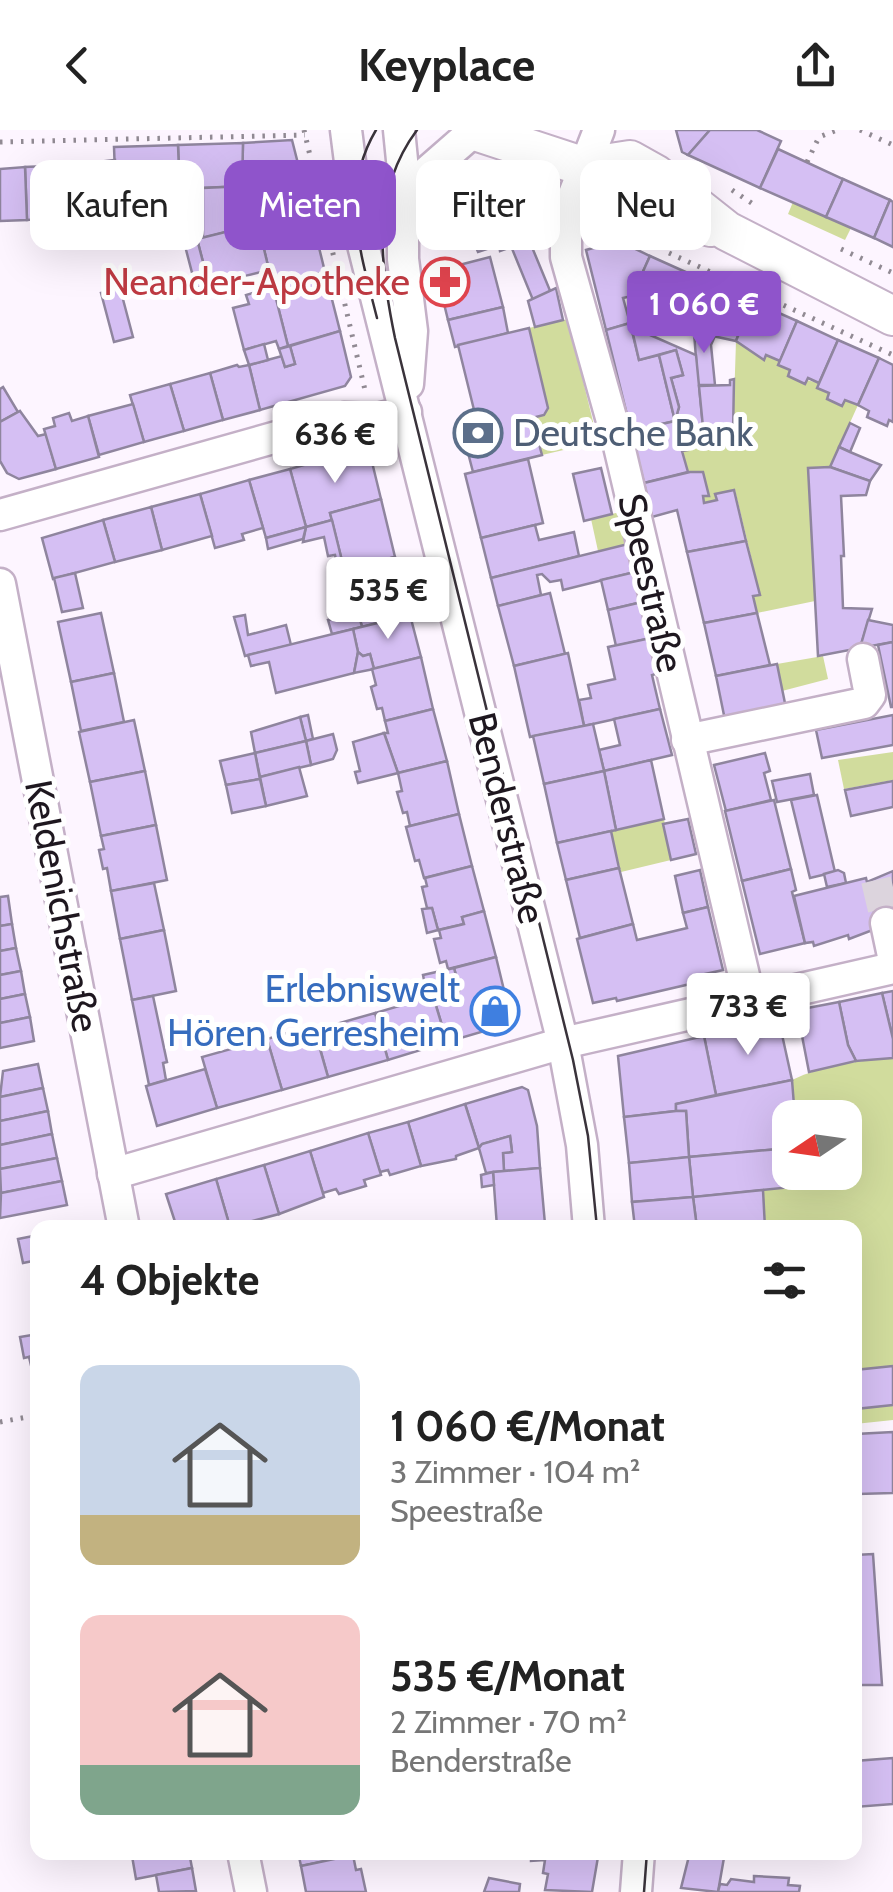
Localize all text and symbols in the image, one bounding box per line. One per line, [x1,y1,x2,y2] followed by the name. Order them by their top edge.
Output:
[50,38,105,93] icon: back
[358,38,535,92] text: Keyplace
[788,38,843,93] icon: share
[30,160,204,250] chip: Kaufen
[224,160,396,250] chip: Mieten
[416,160,560,250] chip: Filter
[580,160,711,250] chip: Neu
[419,256,471,308] pharmacy icon: Neander-Apotheke
[103,258,410,305] place label: Neander-Apotheke
[612,271,796,356] pin: 1 060 €
[649,284,759,323] text: 1 060 €
[265,401,405,486] pin: 636 €
[452,407,504,459] bank icon: Deutsche Bank
[513,409,753,456] place label: Deutsche Bank
[295,414,375,453] text: 636 €
[608,489,695,677] street label: Speestraße
[318,557,458,642] pin: 535 €
[348,570,428,609] text: 535 €
[459,708,556,928] street label: Benderstraße
[15,776,110,1036] street label: Keldenichstraße
[167,965,460,1056] place label: Erlebniswelt Hören Gerresheim
[678,973,818,1058] pin: 733 €
[469,985,521,1037] shop icon: Erlebniswelt Hören Gerresheim
[709,986,787,1025] text: 733 €
[772,1100,862,1190] north arrow
[772,1100,862,1190] map controls
[757,1253,812,1308] icon: filters
[80,1254,259,1306] text: 4 Objekte
[390,1400,665,1452] text: 1 060 €/Monat
[160,1405,280,1525] icon: home
[390,1452,640,1491] text: 3 Zimmer · 104 m²
[390,1491,543,1530] text: Speestraße
[390,1650,625,1702] text: 535 €/Monat
[160,1655,280,1775] icon: home
[390,1702,627,1741] text: 2 Zimmer · 70 m²
[390,1741,572,1780] text: Benderstraße

